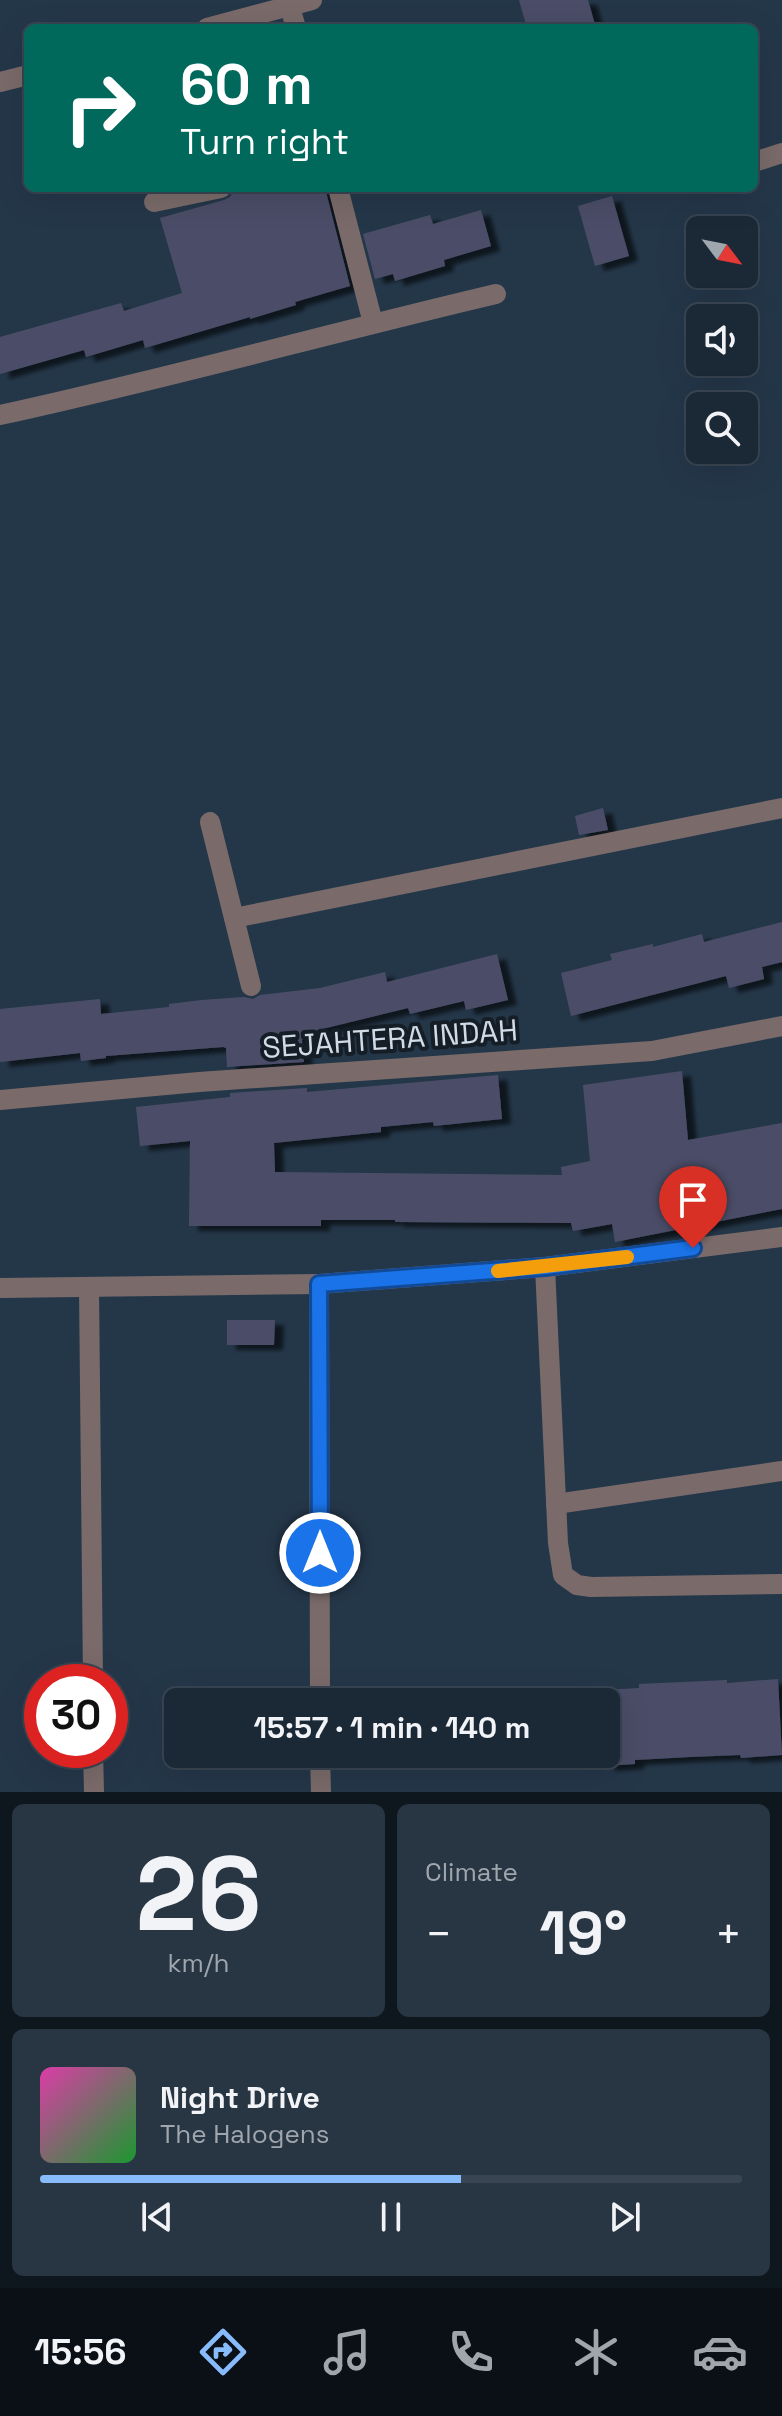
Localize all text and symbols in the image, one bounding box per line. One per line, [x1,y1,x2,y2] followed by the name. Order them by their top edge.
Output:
[180,49,313,120] text: 60 m
[48,56,152,160] icon: right
[180,119,349,165] text: Turn right
[686,216,758,288] north arrow
[686,216,758,464] map controls
[686,304,758,376] button: sound
[686,392,758,464] button: search
[261,1010,519,1067] street label: SEJAHTERA INDAH
[659,1166,727,1248] pin
[671,1178,715,1222] icon: arrive
[278,1511,362,1595] position arrow
[24,1664,128,1768] speed limit sign: 30
[254,1708,530,1747] text: 15:57 · 1 min · 140 m
[135,1828,262,1960] text: 26
[425,1855,518,1889] text: Climate
[540,1895,627,1972] text: 19°
[425,1906,452,1962] text: −
[715,1906,742,1962] text: +
[168,1946,229,1980] text: km/h
[160,2078,320,2117] text: Night Drive
[160,2117,329,2151] text: The Halogens
[135,2195,179,2239] icon: previous
[369,2195,413,2239] icon: pause
[603,2195,647,2239] icon: next
[195,2324,251,2380] icon: directions
[319,2324,375,2380] icon: music
[443,2324,499,2380] icon: phone
[568,2324,624,2380] icon: climate
[692,2324,748,2380] icon: car
[34,2329,127,2375] text: 15:56

